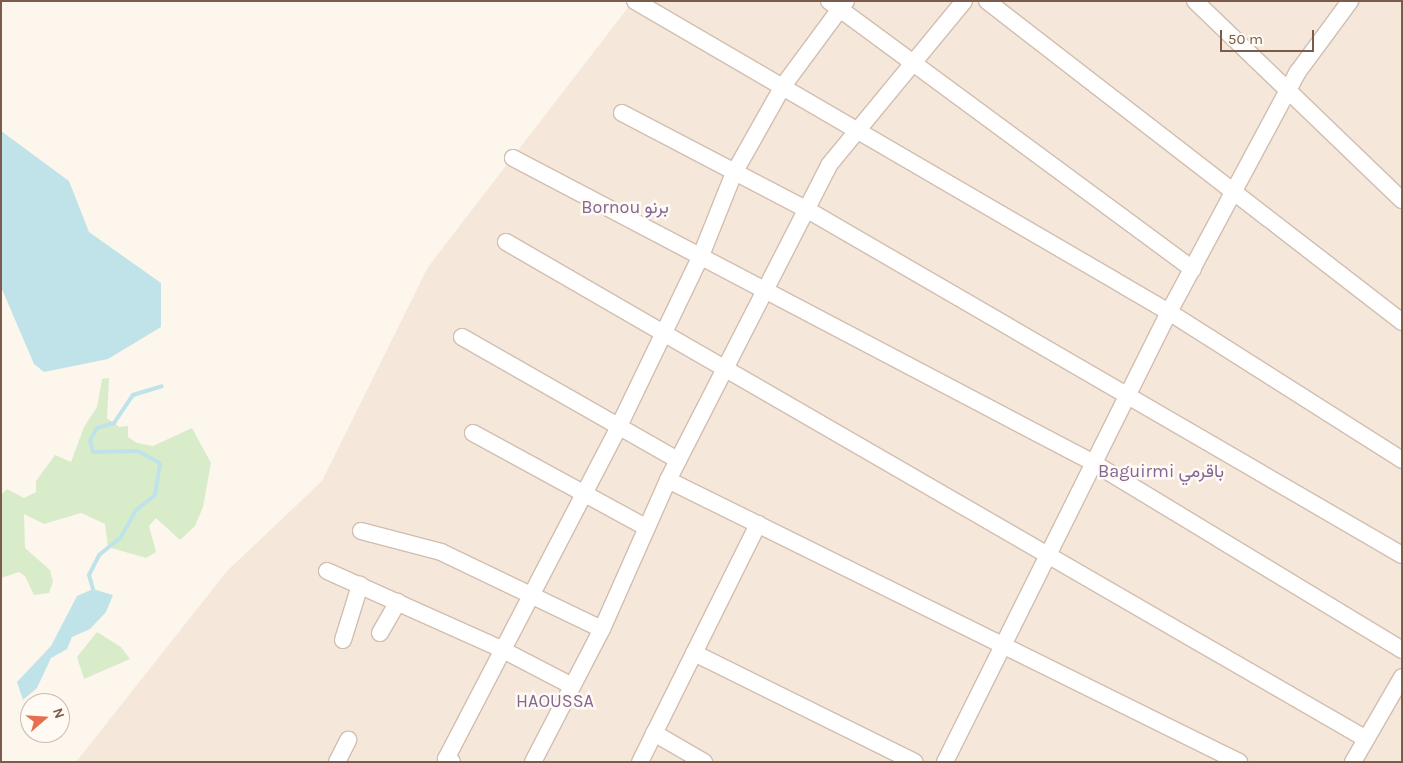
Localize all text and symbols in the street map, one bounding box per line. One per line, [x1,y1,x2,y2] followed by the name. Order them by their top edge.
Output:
[1223,20,1317,52] scale bar
[1228,30,1263,48] text: 50 m
[581,196,669,218] district label: Bornou برنو
[1098,460,1224,482] district label: Baguirmi باقرمي
[512,690,598,712] district label: HAOUSSA
[20,693,70,743] north arrow
[49,706,68,721] text: N

